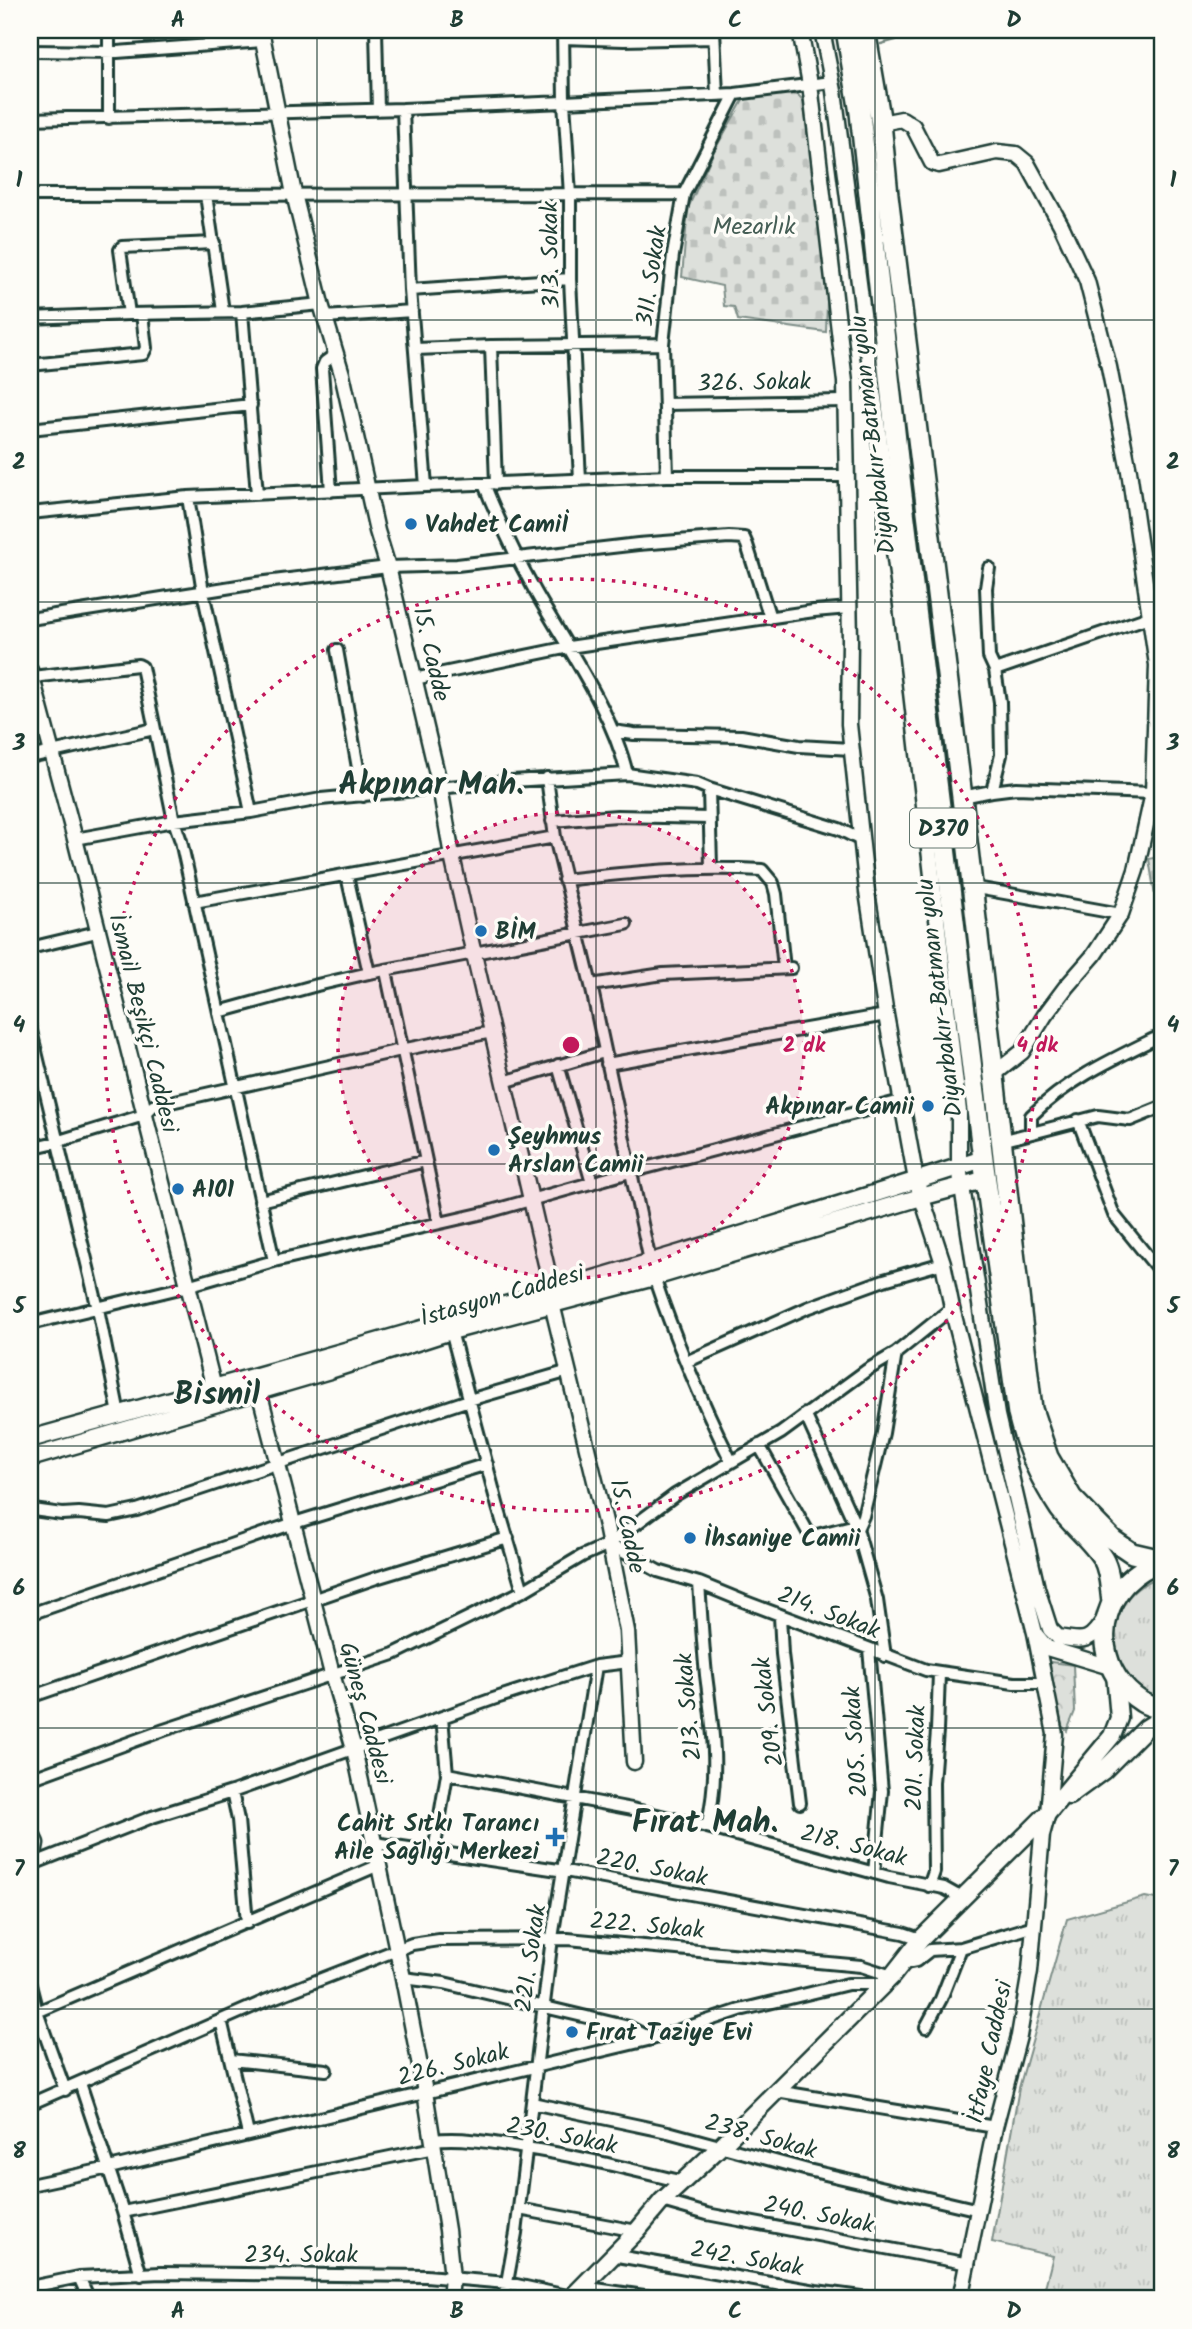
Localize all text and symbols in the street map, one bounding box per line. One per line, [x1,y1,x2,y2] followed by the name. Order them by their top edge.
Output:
[171,3,185,39] text: A
[450,3,464,39] text: B
[728,3,742,39] text: C
[1006,3,1022,39] text: D
[16,163,23,199] text: 1
[1170,163,1177,199] text: 1
[531,200,572,309] street label: 313. Sokak
[713,208,796,247] park label: Mezarlık
[626,223,679,329] street label: 311. Sokak
[839,313,907,556] street label: Diyarbakır-Batman yolu
[697,363,812,404] street label: 326. Sokak
[12,445,26,481] text: 2
[1166,445,1180,481] text: 2
[425,506,569,545] place label: Vahdet Camiİ
[403,516,419,532] marker: Vahdet Camiİ
[401,603,460,706] street label: 15. Cadde
[12,726,26,762] text: 3
[1166,726,1180,762] text: 3
[338,760,524,811] district label: Akpınar Mah.
[910,808,976,848] road number: D370
[906,876,974,1119] street label: Diyarbakır-Batman yolu
[96,910,189,1138] street label: İsmail Beşikçi Caddesi
[495,913,536,952] place label: BİM
[473,923,489,939] marker: BİM
[13,1008,26,1044] text: 4
[1167,1008,1180,1044] text: 4
[783,1030,826,1063] text: 2 dk
[1016,1030,1058,1063] text: 4 dk
[559,1033,583,1057] centre of rings
[765,1088,915,1127] place label: Akpınar Camii
[920,1098,936,1114] marker: Akpınar Camii
[508,1118,644,1185] place label: Şeyhmus Arslan Camii
[486,1142,502,1158] marker: Şeyhmus Arslan Camii
[192,1171,235,1210] place label: A101
[170,1181,186,1197] marker: A101
[416,1254,590,1339] street label: İstasyon Caddesi
[12,1289,27,1325] text: 5
[1166,1289,1181,1325] text: 5
[174,1370,261,1421] district label: Bismil
[597,1475,656,1578] street label: 15. Cadde
[704,1520,861,1559] place label: İhsaniye Camii
[682,1530,698,1546] marker: İhsaniye Camii
[13,1571,25,1607] text: 6
[1167,1571,1179,1607] text: 6
[771,1576,886,1651] street label: 214. Sokak
[327,1638,403,1790] street label: Güneş Caddesi
[665,1651,714,1762] street label: 213. Sokak
[743,1654,796,1769] street label: 209. Sokak
[833,1684,880,1799] street label: 205. Sokak
[895,1704,938,1812] street label: 201. Sokak
[632,1798,778,1849] district label: Fırat Mah.
[334,1805,540,1872] place label: Cahit Sıtkı Tarancı Aile Sağlığı Merkezi
[796,1814,912,1879] street label: 218. Sokak
[545,1827,565,1847] marker: Cahit Sıtkı Tarancı Aile Sağlığı Merkezi
[593,1839,711,1898] street label: 220. Sokak
[14,1852,26,1888] text: 7
[1168,1852,1180,1888] text: 7
[505,1901,558,2014] street label: 221. Sokak
[588,1902,706,1951] street label: 222. Sokak
[956,1976,1025,2127] street label: İtfaye Caddesi
[586,2014,753,2053] place label: Fırat Taziye Evi
[564,2024,580,2040] marker: Fırat Taziye Evi
[393,2033,514,2098] street label: 226. Sokak
[700,2104,822,2171] street label: 238. Sokak
[503,2107,621,2166] street label: 230. Sokak
[12,2134,26,2170] text: 8
[1166,2134,1180,2170] text: 8
[760,2186,878,2245] street label: 240. Sokak
[687,2230,807,2289] street label: 242. Sokak
[244,2236,359,2275] street label: 234. Sokak
[171,2294,185,2329] text: A
[450,2294,464,2329] text: B
[728,2294,742,2329] text: C
[1006,2294,1022,2329] text: D

